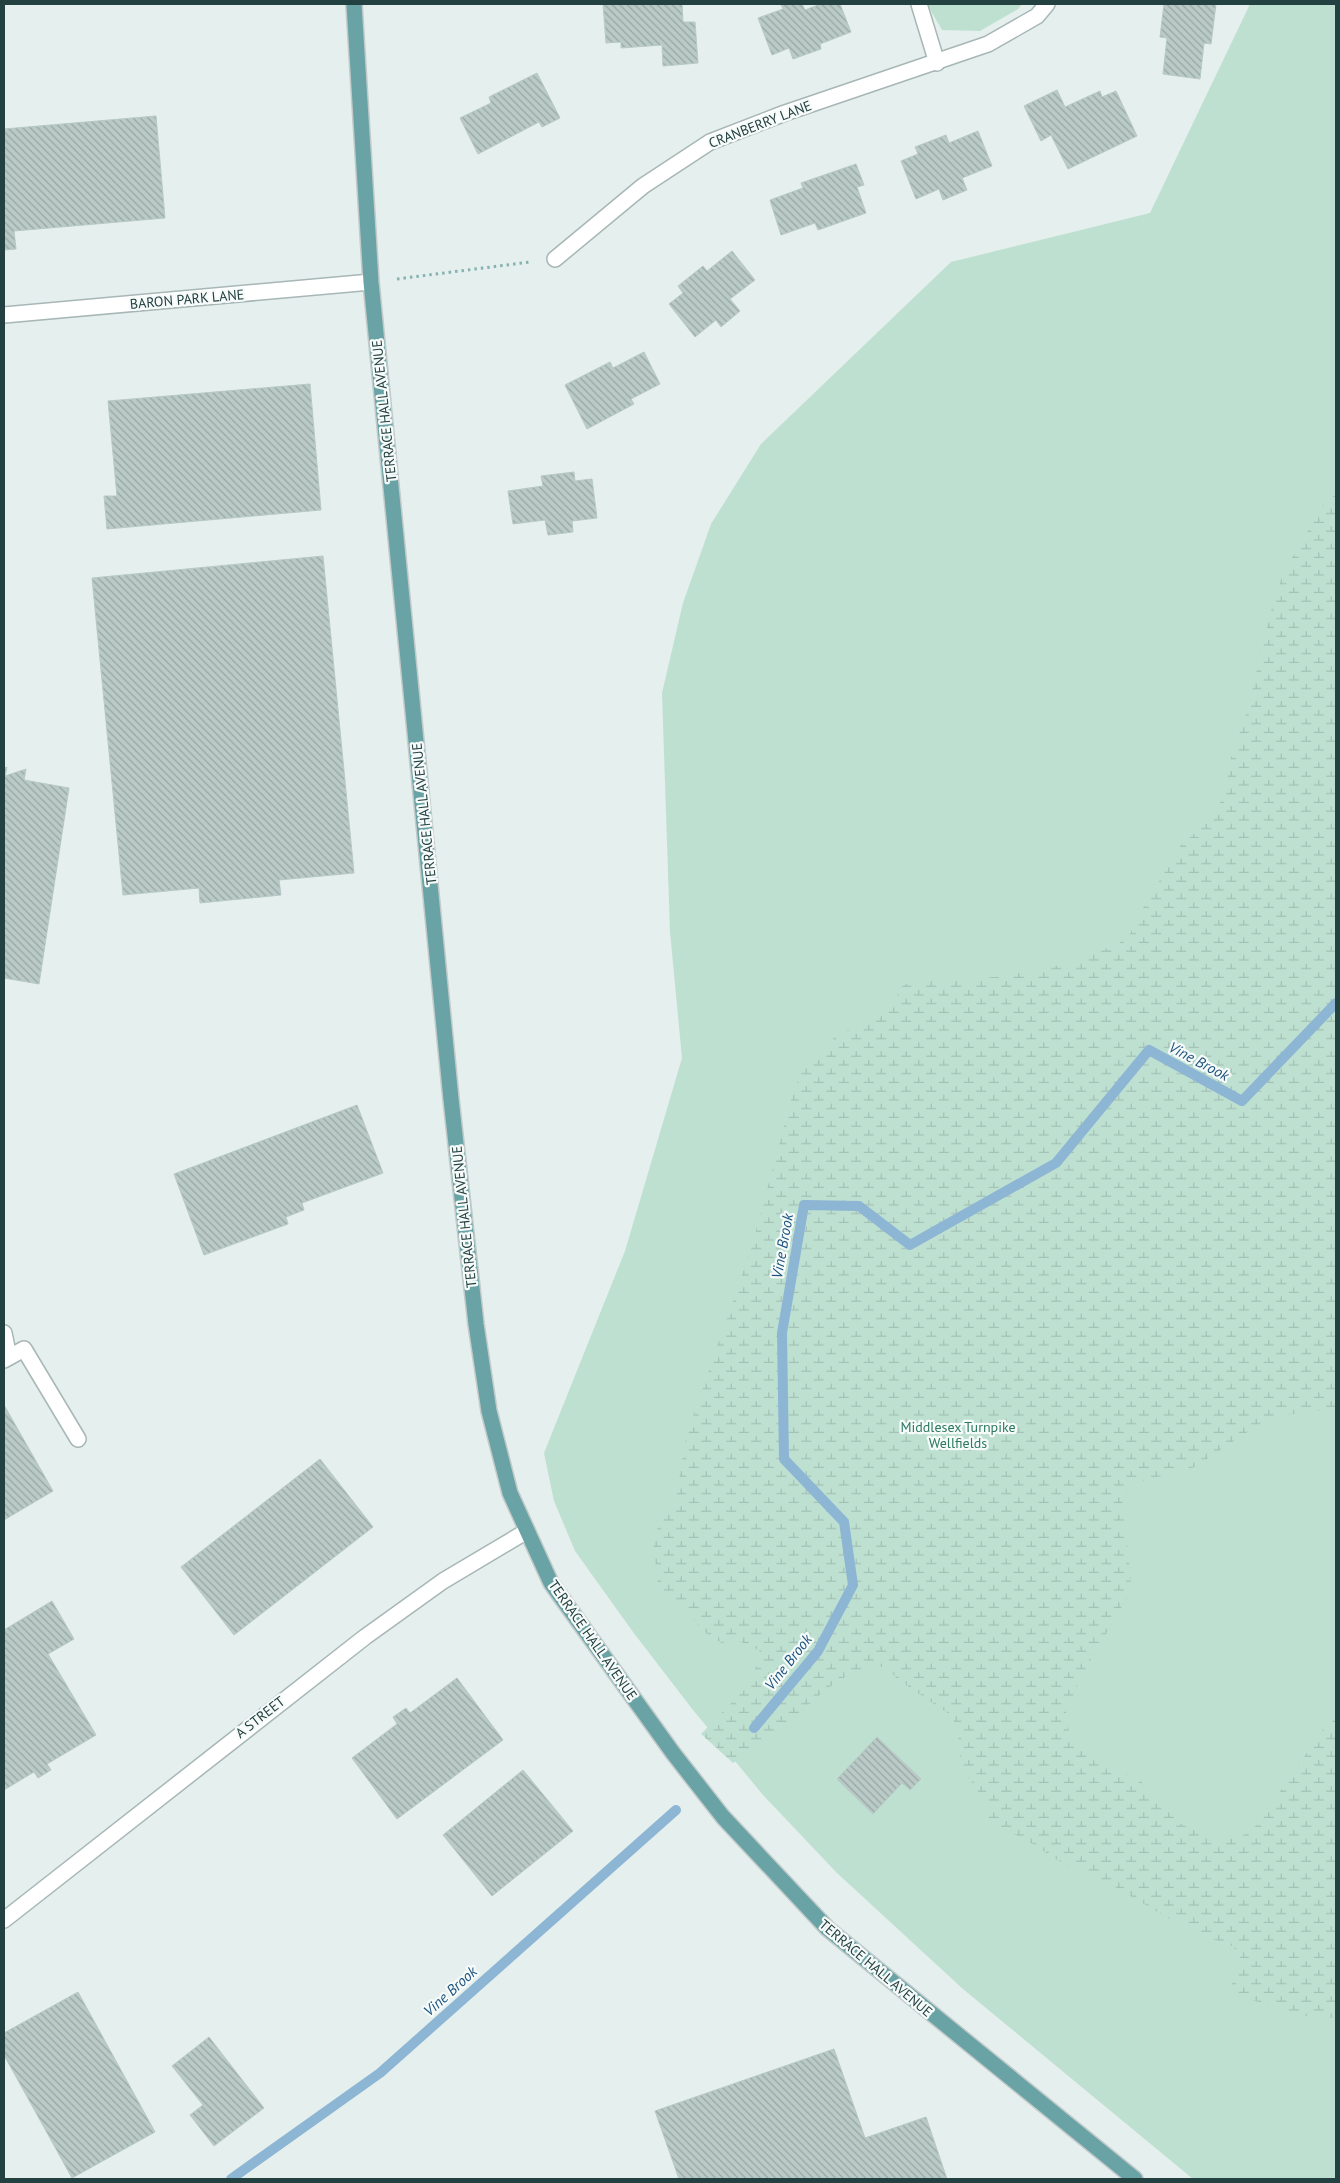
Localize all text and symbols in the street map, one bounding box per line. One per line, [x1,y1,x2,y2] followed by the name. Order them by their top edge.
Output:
[706,96,814,152] street label: CRANBERRY LANE
[129,285,245,313] street label: BARON PARK LANE
[368,339,400,483] street label: TERRACE HALL AVENUE
[408,742,440,886] street label: TERRACE HALL AVENUE
[1166,1037,1234,1085] water label: Vine Brook
[448,1145,480,1289] street label: TERRACE HALL AVENUE
[767,1211,797,1280] water label: Vine Brook
[900,1418,1016,1452] park label: Middlesex Turnpike Wellfields
[545,1576,641,1704] street label: TERRACE HALL AVENUE
[760,1629,816,1694] water label: Vine Brook
[232,1692,288,1742] street label: A STREET
[816,1915,936,2021] street label: TERRACE HALL AVENUE
[419,1961,482,2020] water label: Vine Brook

